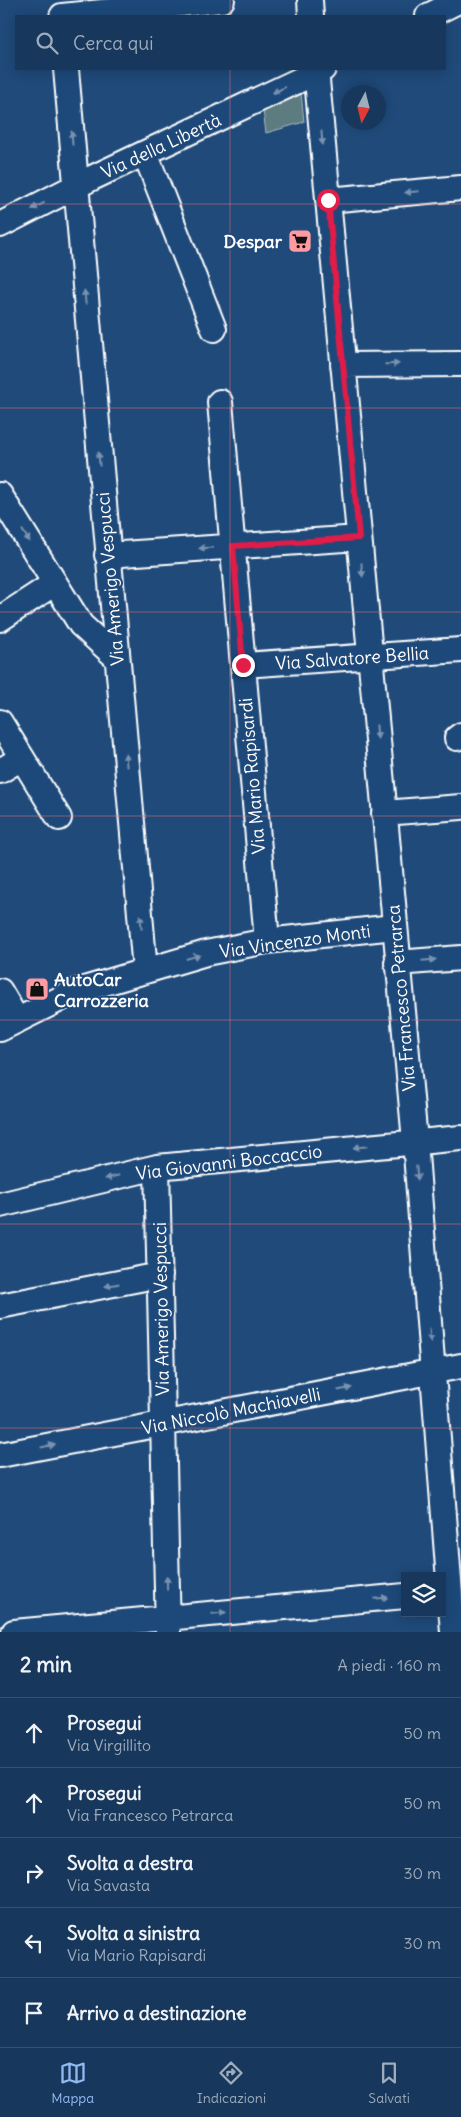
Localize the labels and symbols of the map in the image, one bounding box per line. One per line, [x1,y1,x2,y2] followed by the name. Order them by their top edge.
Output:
[341,85,386,130] north arrow
[272,86,286,94] one-way arrow
[97,108,225,184] street label: Via della Libertà
[67,130,75,146] one-way arrow
[318,130,326,146] one-way arrow
[404,188,420,196] one-way arrow
[317,189,340,212] route start
[30,202,45,210] one-way arrow
[287,228,313,254] supermarket icon: Despar
[223,230,283,253] place label: Despar
[81,289,89,305] one-way arrow
[384,360,400,368] one-way arrow
[95,451,103,467] one-way arrow
[91,491,129,667] street label: Via Amerigo Vespucci
[21,530,30,543] one-way arrow
[197,544,213,552] one-way arrow
[358,563,366,579] one-way arrow
[274,641,430,675] street label: Via Salvatore Bellia
[232,654,255,677] route end
[234,697,270,855] street label: Via Mario Rapisardi
[373,725,381,741] one-way arrow
[122,752,130,768] one-way arrow
[381,904,421,1092] street label: Via Francesco Petrarca
[136,914,144,930] one-way arrow
[218,919,372,963] street label: Via Vincenzo Monti
[185,953,200,961] one-way arrow
[422,956,438,964] one-way arrow
[54,968,149,1012] place label: AutoCar Carrozzeria
[24,976,50,1002] shop icon: AutoCar Carrozzeria
[135,1139,323,1185] street label: Via Giovanni Boccaccio
[352,1143,368,1151] one-way arrow
[413,1165,421,1181] one-way arrow
[105,1173,120,1181] one-way arrow
[148,1222,174,1396] street label: Via Amerigo Vespucci
[104,1281,120,1289] one-way arrow
[426,1327,434,1343] one-way arrow
[140,1382,322,1440] street label: Via Niccolò Machiavelli
[337,1385,352,1393] one-way arrow
[40,1442,55,1450] one-way arrow
[162,1575,170,1591] one-way arrow
[373,1594,389,1602] one-way arrow
[212,1609,228,1617] one-way arrow

